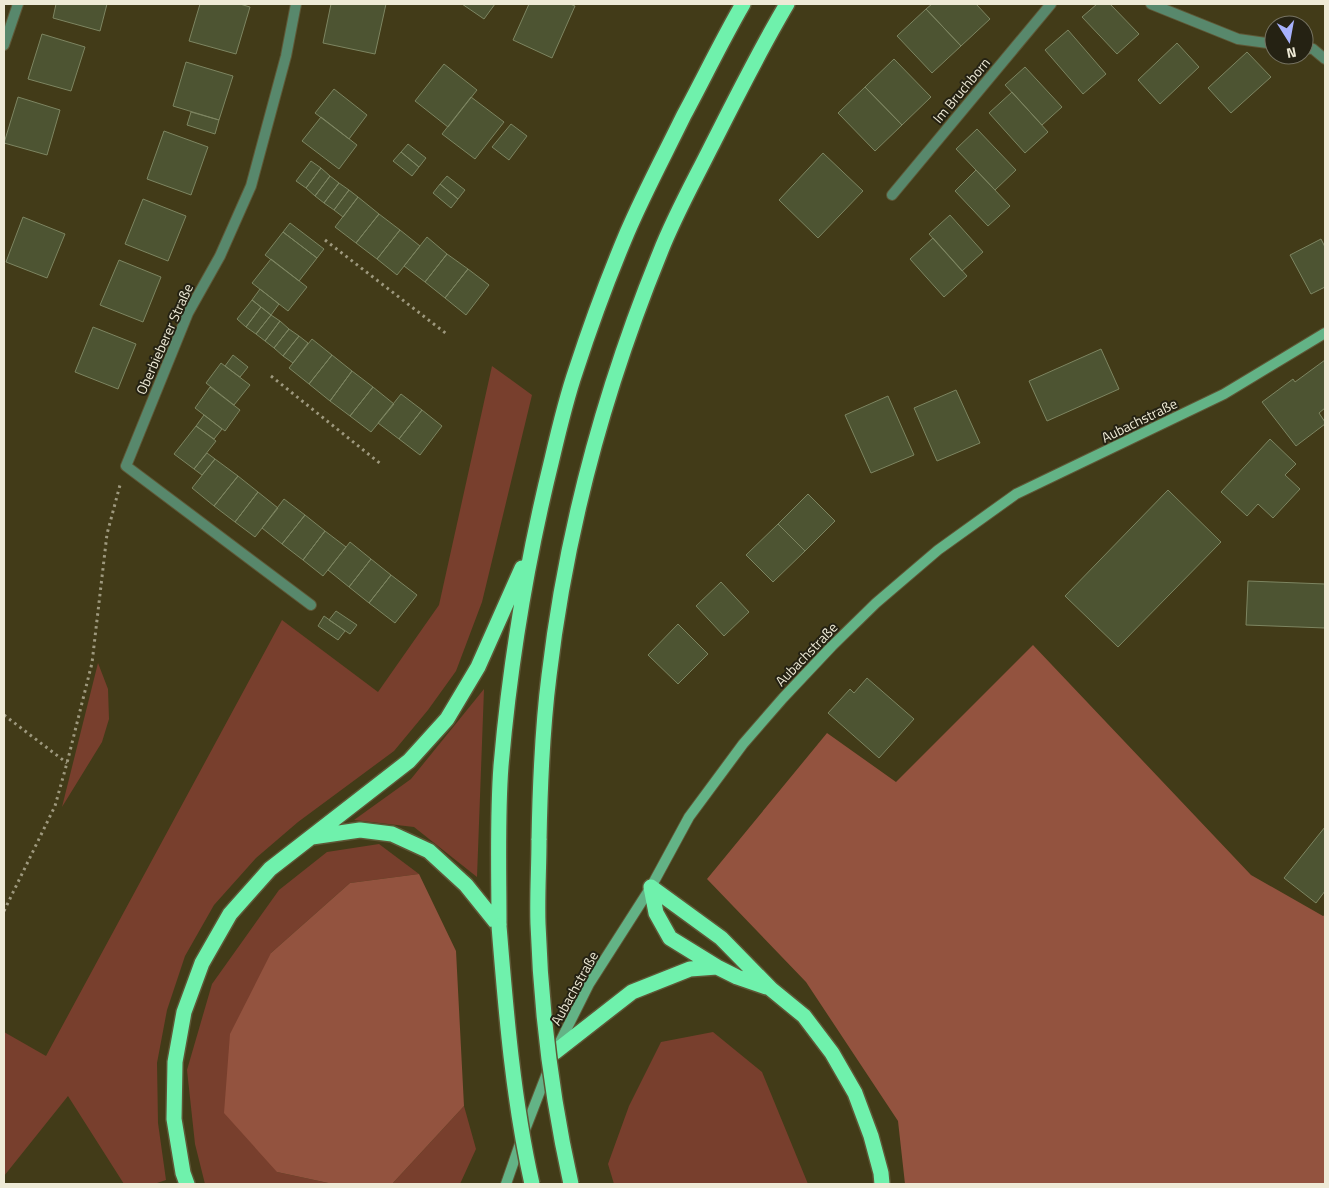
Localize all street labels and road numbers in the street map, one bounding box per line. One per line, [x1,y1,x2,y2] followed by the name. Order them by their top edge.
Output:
[927,53,995,127] street label: Im Bruchborn
[130,280,198,398] street label: Oberbieberer Straße
[1097,393,1181,447] street label: Aubachstraße
[770,617,842,691] street label: Aubachstraße
[545,947,603,1029] street label: Aubachstraße

